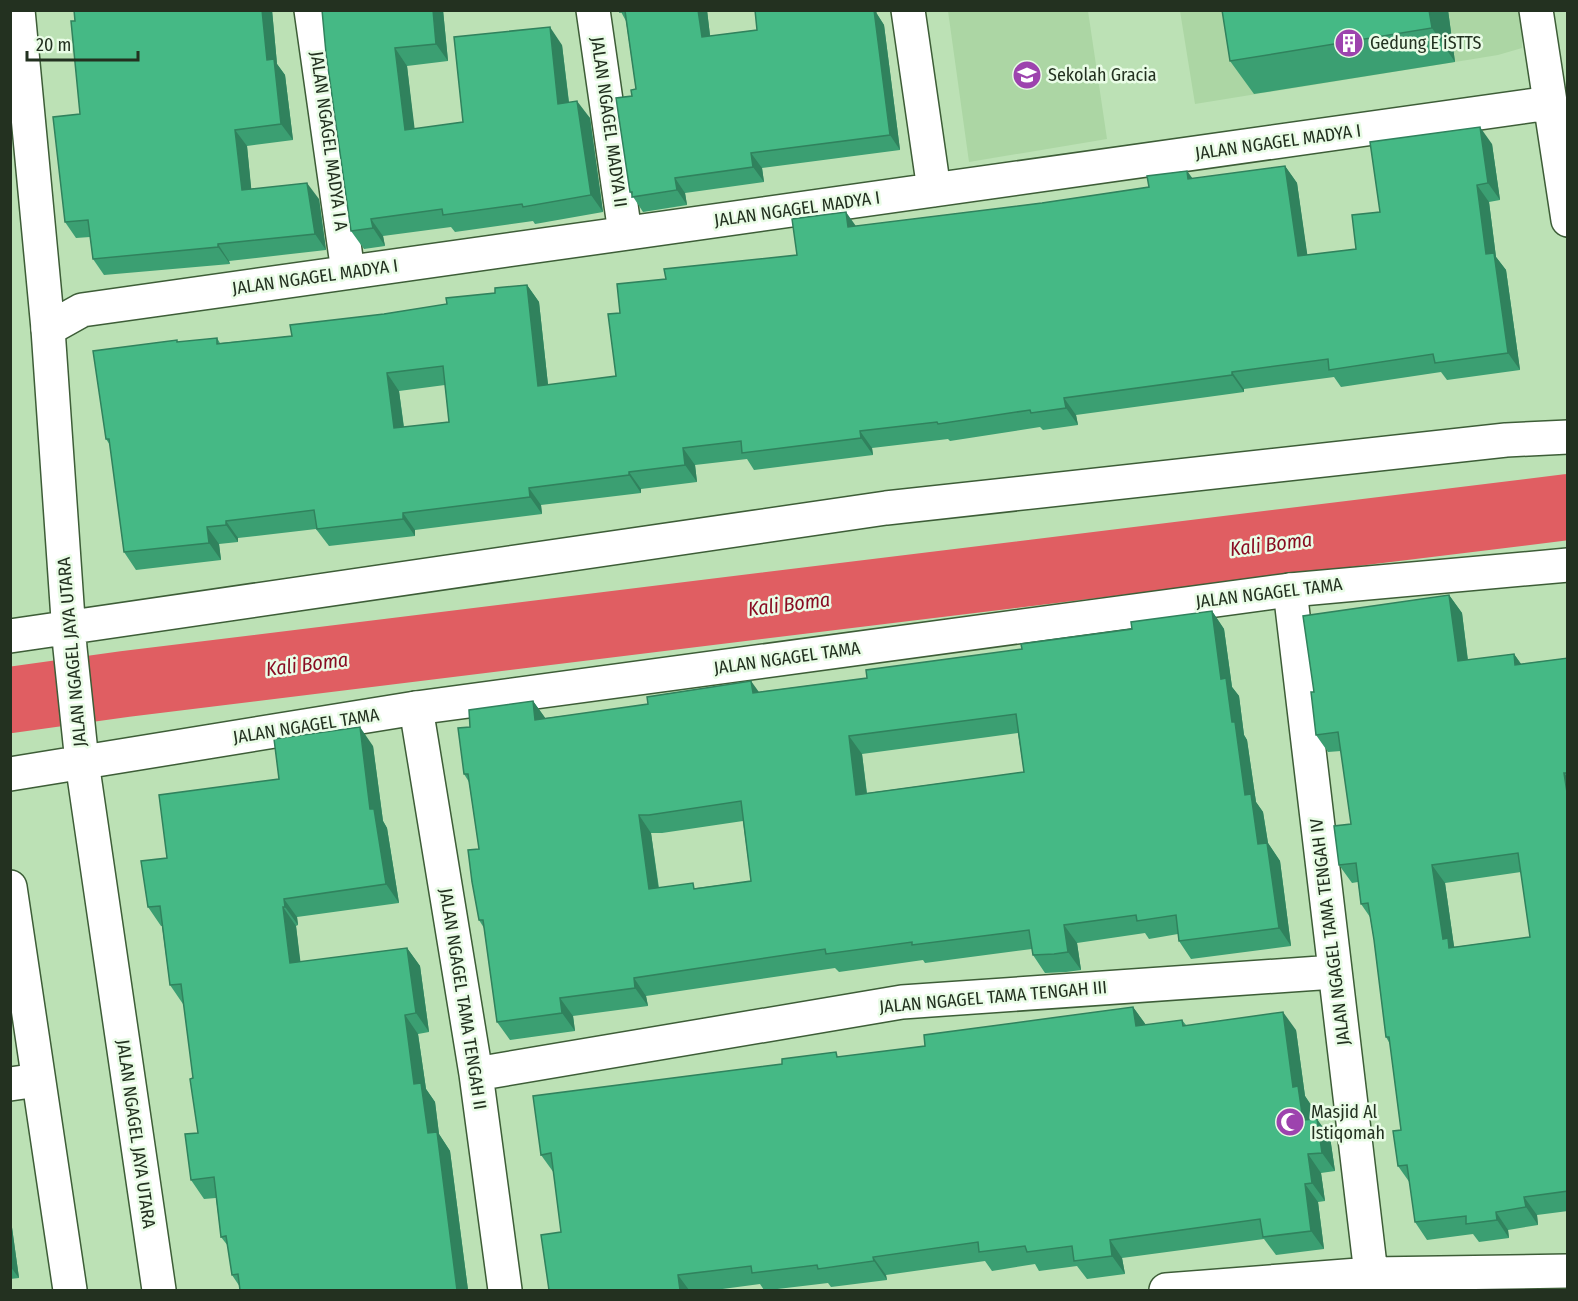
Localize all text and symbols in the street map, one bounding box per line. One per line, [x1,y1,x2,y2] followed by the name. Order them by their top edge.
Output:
[27,24,138,62] scale bar
[1333,27,1365,59] building icon: Gedung E iSTTS
[1370,32,1481,54] place label: Gedung E iSTTS
[36,34,71,56] text: 20 m
[586,35,632,209] street label: JALAN NGAGEL MADYA II
[306,50,353,233] street label: JALAN NGAGEL MADYA I A
[1011,59,1043,91] school or university icon: Sekolah Gracia
[1048,64,1157,86] place label: Sekolah Gracia
[1194,119,1362,165] street label: JALAN NGAGEL MADYA I
[713,186,881,232] street label: JALAN NGAGEL MADYA I
[231,254,399,300] street label: JALAN NGAGEL MADYA I
[1228,527,1314,561] water label: Kali Boma
[53,556,91,748] street label: JALAN NGAGEL JAYA UTARA
[1194,573,1344,613] street label: JALAN NGAGEL TAMA
[746,587,832,621] water label: Kali Boma
[712,637,862,679] street label: JALAN NGAGEL TAMA
[264,647,350,681] water label: Kali Boma
[231,704,381,748] street label: JALAN NGAGEL TAMA
[1305,817,1355,1047] street label: JALAN NGAGEL TAMA TENGAH IV
[435,887,491,1111] street label: JALAN NGAGEL TAMA TENGAH II
[878,976,1108,1018] street label: JALAN NGAGEL TAMA TENGAH III
[112,1038,160,1230] street label: JALAN NGAGEL JAYA UTARA
[1311,1101,1385,1144] place label: Masjid Al Istiqomah
[1274,1106,1306,1138] mosque icon: Masjid Al Istiqomah

